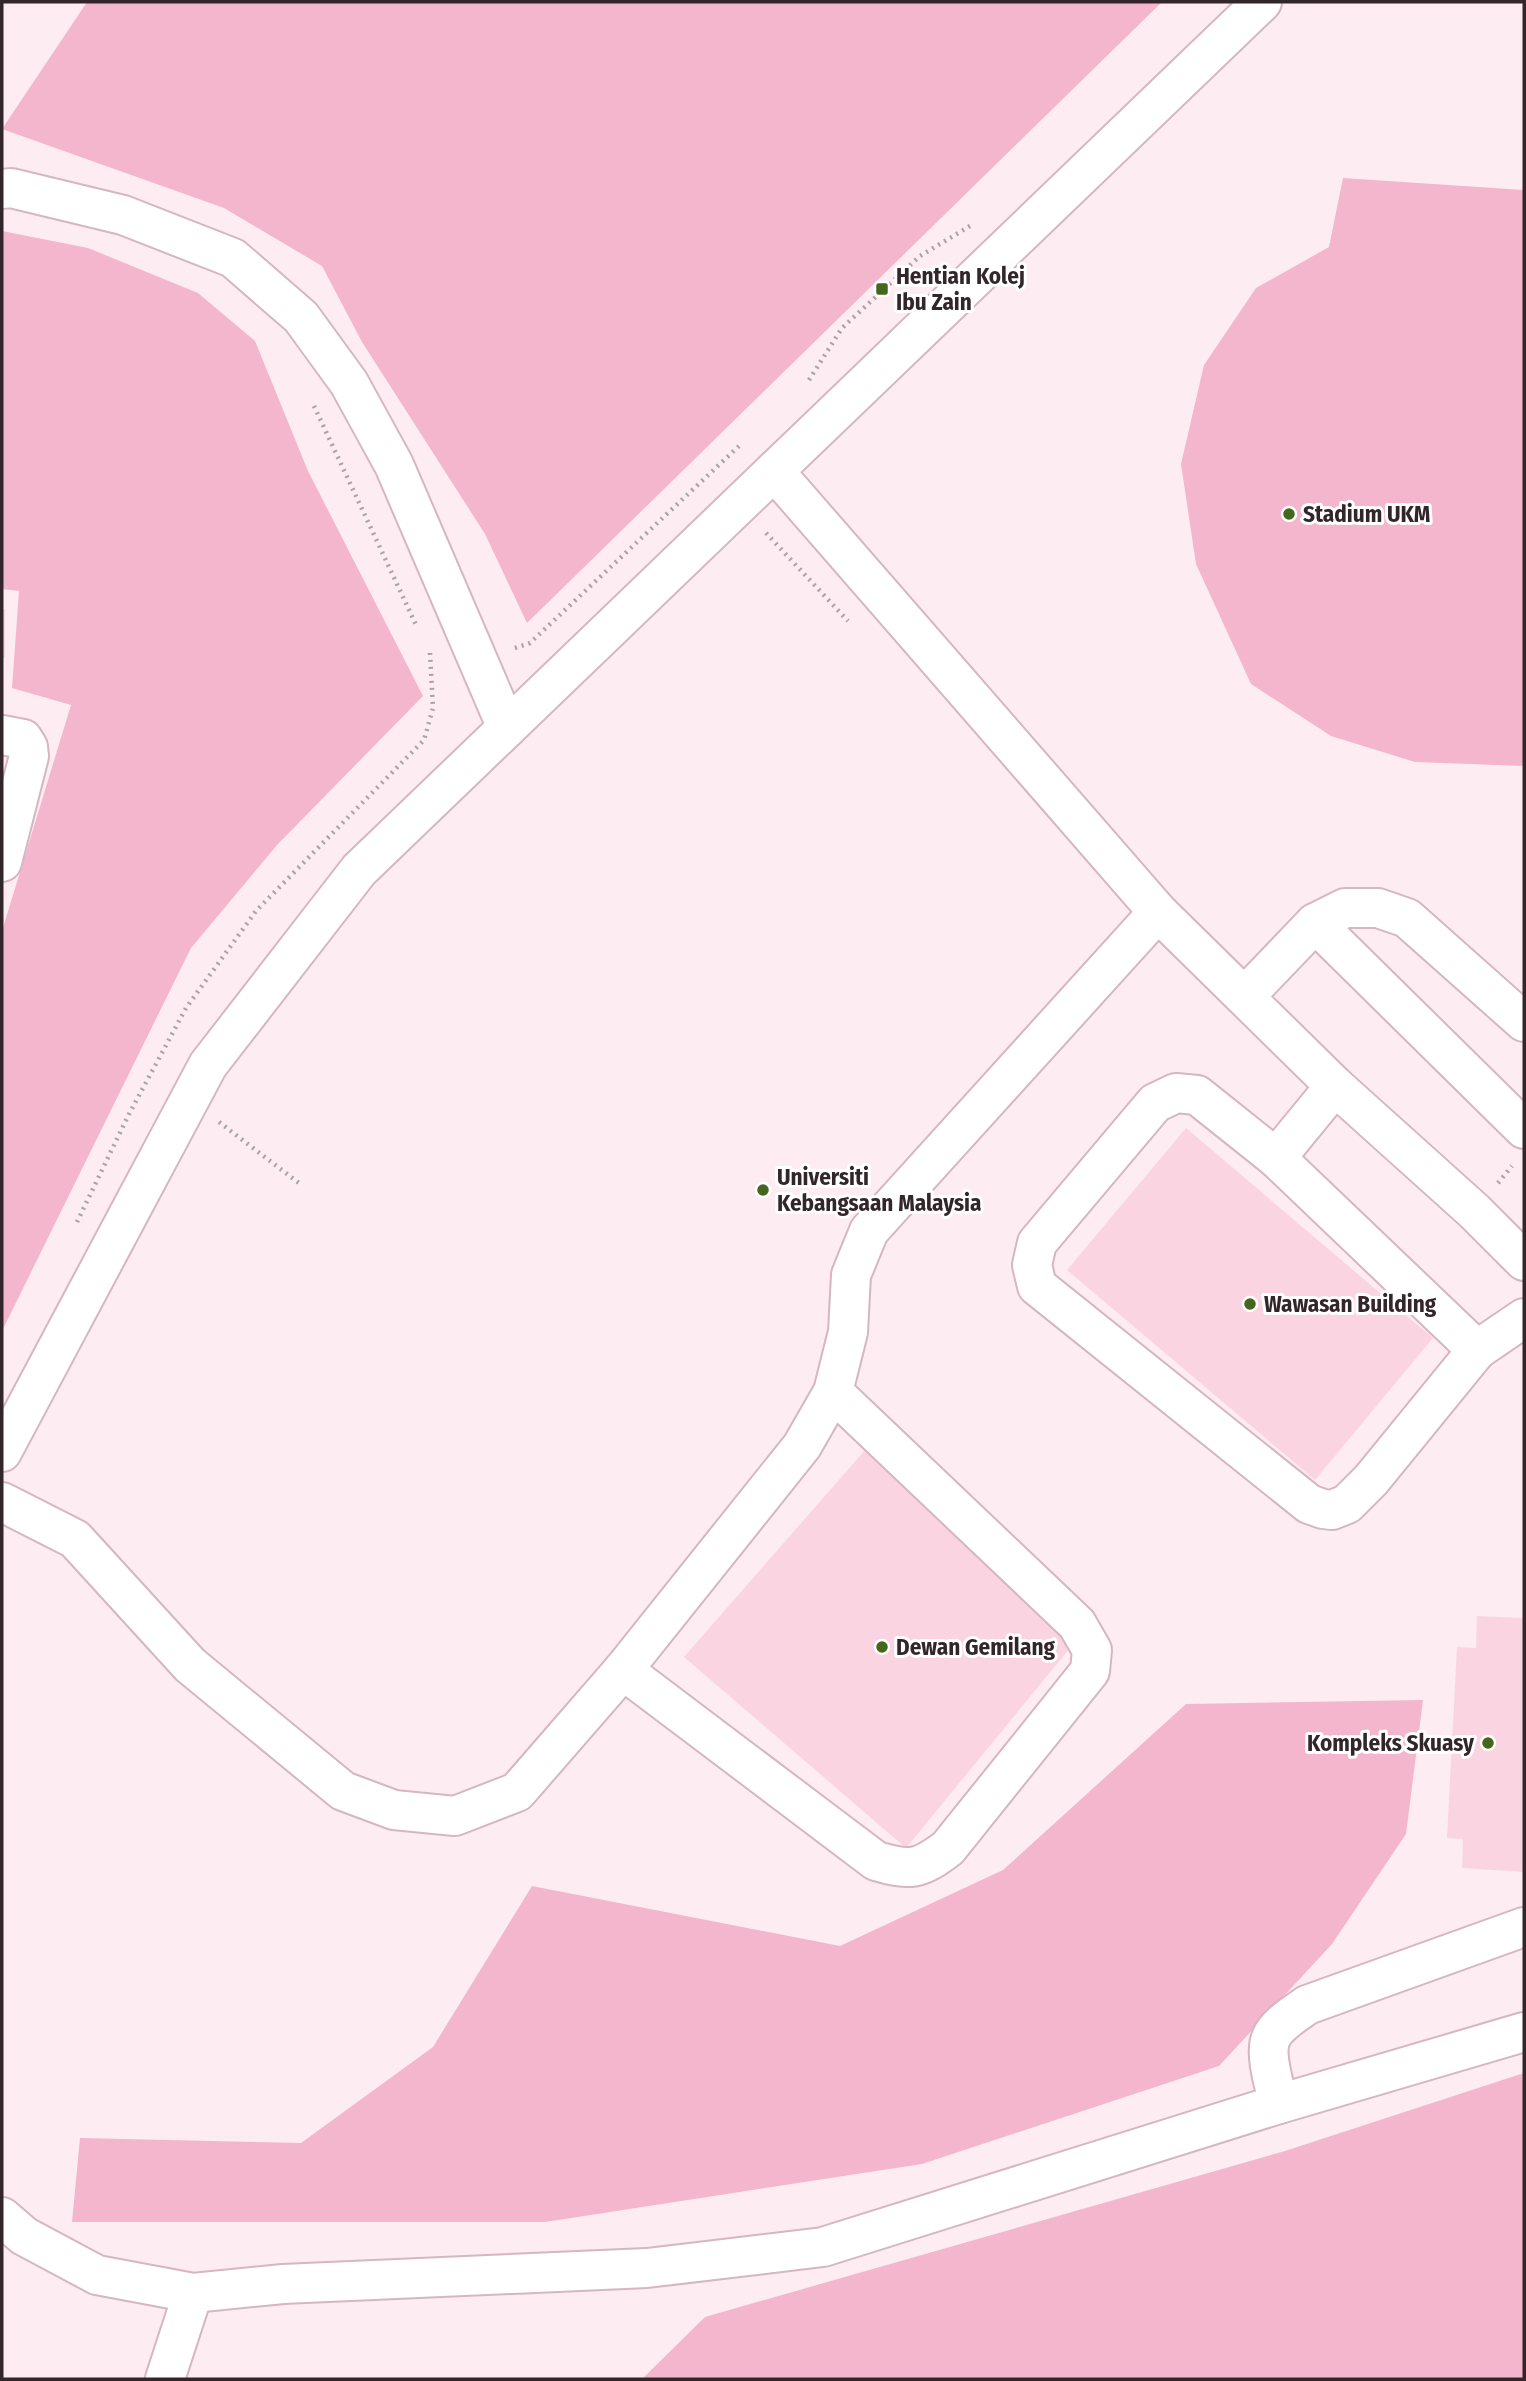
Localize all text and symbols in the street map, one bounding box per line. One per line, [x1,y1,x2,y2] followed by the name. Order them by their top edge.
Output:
[896,262,1025,316] place label: Hentian Kolej Ibu Zain
[874,281,890,297] marker: Hentian Kolej Ibu Zain
[1303,500,1430,528] place label: Stadium UKM
[1281,506,1297,522] marker: Stadium UKM
[777,1163,981,1217] place label: Universiti Kebangsaan Malaysia
[755,1182,771,1198] marker: Universiti Kebangsaan Malaysia
[1264,1290,1437,1318] place label: Wawasan Building
[1242,1296,1258,1312] marker: Wawasan Building
[896,1633,1055,1661] place label: Dewan Gemilang
[874,1639,890,1655] marker: Dewan Gemilang
[1307,1729,1475,1757] place label: Kompleks Skuasy
[1480,1735,1496,1751] marker: Kompleks Skuasy

